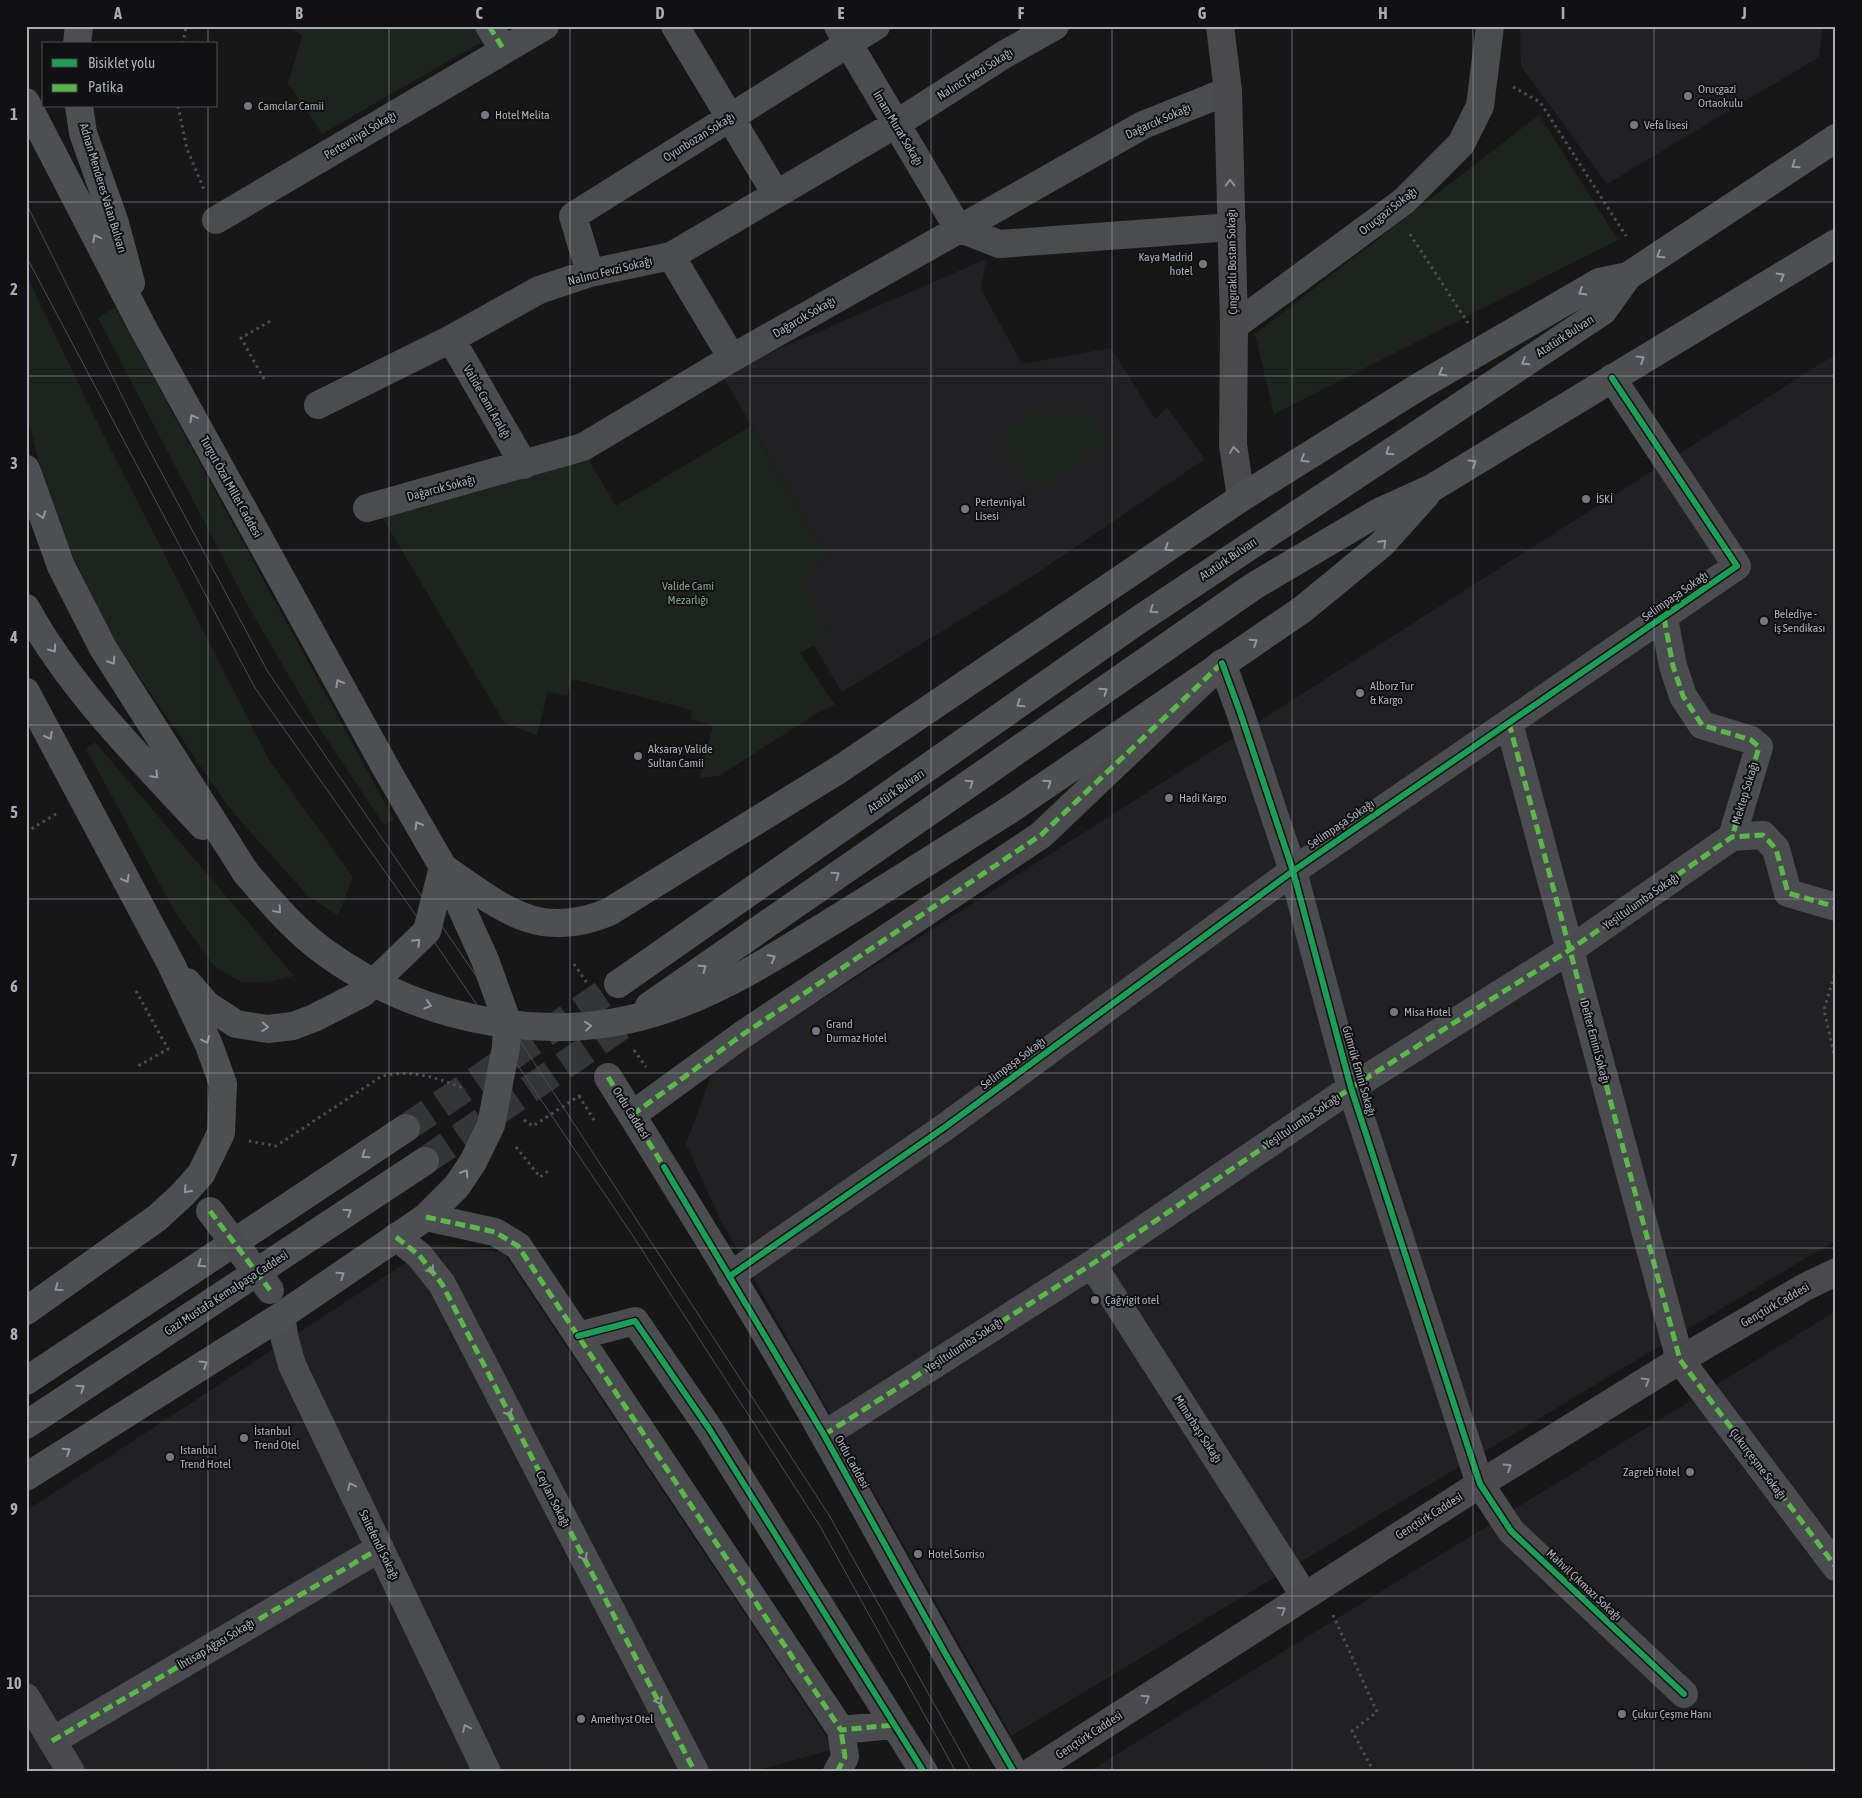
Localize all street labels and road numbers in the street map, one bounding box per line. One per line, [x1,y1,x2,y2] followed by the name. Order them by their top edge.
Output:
[935,45,1015,103] street label: Nalıncı Fvezi Sokağı
[870,88,926,168] street label: İmam Murat Sokağı
[1123,100,1193,142] street label: Dağarcık Sokağı
[321,108,399,162] street label: Pertevniyal Sokağı
[661,109,737,165] street label: Oyunbozan Sokağı
[77,122,129,254] street label: Adnan Menderes Vatan Bulvarı
[1356,184,1420,238] street label: Oruçgazi Sokağı
[1224,209,1240,315] street label: Çıngıraklı Bostan Sokağı
[566,254,654,288] street label: Nalıncı Fevzi Sokağı
[770,293,838,341] street label: Dağarcık Sokağı
[1534,312,1596,360] street label: Atatürk Bulvarı
[460,363,514,441] street label: Valide Cami Aralığı
[197,434,265,540] street label: Turgut Özal Millet Caddesi
[405,472,477,504] street label: Dağarcık Sokağı
[1197,535,1259,583] street label: Atatürk Bulvarı
[1639,568,1711,624] street label: Selimpaşa Sokağı
[1729,760,1761,826] street label: Mektep Sokağı
[865,766,927,816] street label: Atatürk Bulvarı
[1305,797,1377,851] street label: Selimpaşa Sokağı
[1600,870,1682,932] street label: Yeşiltulumba Sokağı
[1577,999,1613,1085] street label: Defter Emini Sokağı
[1339,1024,1379,1118] street label: Gümrük Emini Sokağı
[978,1034,1048,1092] street label: Selimpaşa Sokağı
[610,1084,652,1142] street label: Ordu Caddesi
[1261,1090,1343,1152] street label: Yeşiltulumba Sokağı
[162,1248,290,1338] street label: Gazi Mustafa Kemalpaşa Caddesi
[1738,1280,1812,1330] street label: Gençtürk Caddesi
[923,1315,1005,1375] street label: Yeşiltulumba Sokağı
[1171,1393,1225,1465] street label: Mimarbaşı Sokağı
[1727,1426,1789,1502] street label: Çukurçeşme Sokağı
[832,1433,872,1491] street label: Ordu Caddesi
[533,1468,573,1530] street label: Ceylan Sokağı
[1393,1490,1465,1542] street label: Gençtürk Caddesi
[356,1508,402,1582] street label: Saitefendi Sokağı
[1543,1547,1625,1623] street label: Mahvil Çıkmazı Sokağı
[175,1616,257,1672] street label: İhtisap Ağası Sokağı
[1053,1708,1125,1762] street label: Gençtürk Caddesi

